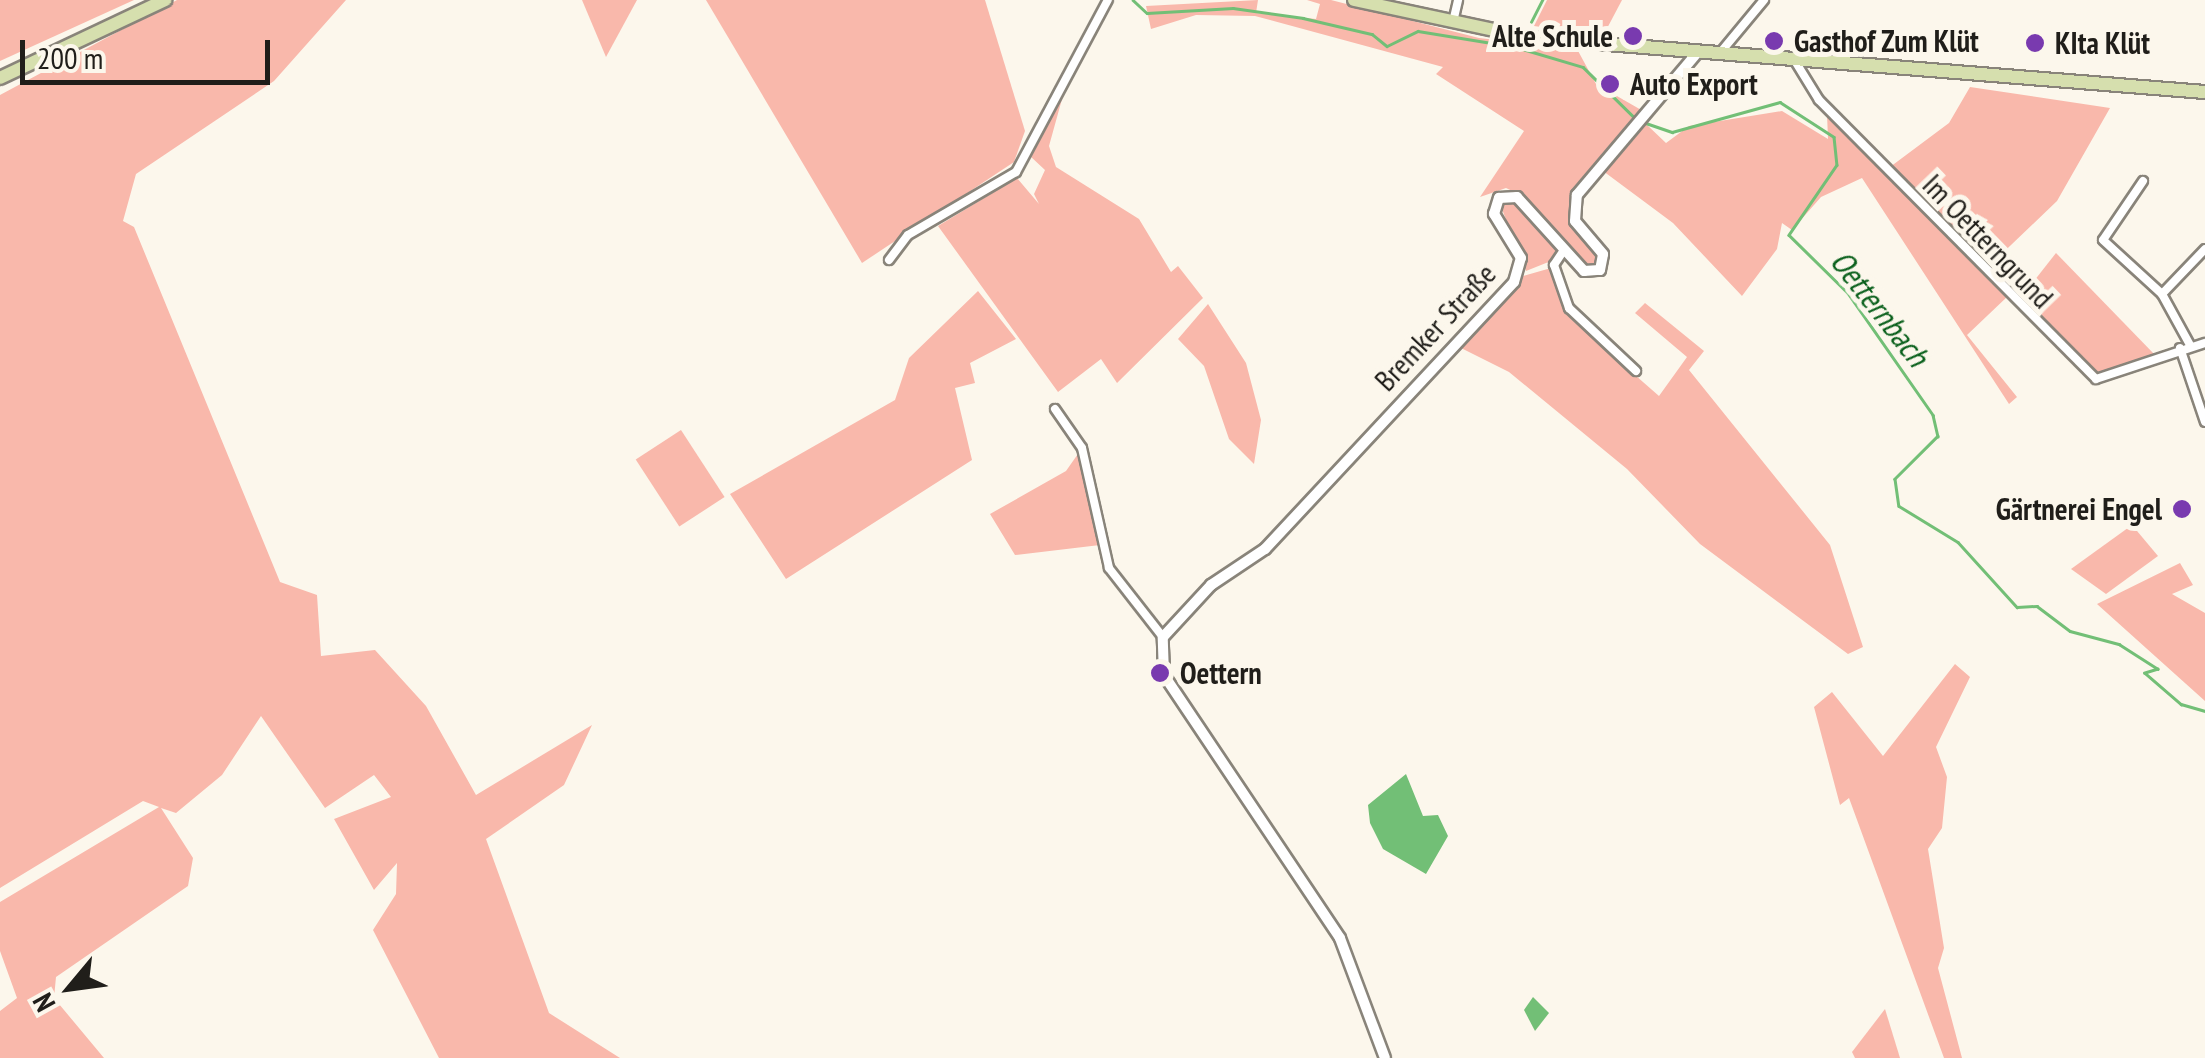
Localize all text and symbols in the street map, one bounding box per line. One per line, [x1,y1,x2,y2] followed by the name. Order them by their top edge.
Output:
[1492,18,1613,54] place label: Alte Schule
[25,20,275,82] scale bar
[1794,23,1979,59] place label: Gasthof Zum Klüt
[1622,25,1644,47] marker: Alte Schule
[2055,25,2150,61] place label: KIta Klüt
[1763,30,1785,52] marker: Gasthof Zum Klüt
[2024,32,2046,54] marker: KIta Klüt
[37,38,103,77] text: 200 m
[1630,66,1758,102] place label: Auto Export
[1599,73,1621,95] marker: Auto Export
[1915,167,2061,315] street label: Im Oetterngrund
[1823,242,1937,374] water label: Oetternbach
[1367,256,1503,398] street label: Bremker Straße
[1996,491,2162,527] place label: Gärtnerei Engel
[2171,498,2193,520] marker: Gärtnerei Engel
[1180,655,1262,691] place label: Oettern
[1149,662,1171,684] marker: Oettern
[20,938,120,1038] north arrow
[23,987,63,1018] text: N

